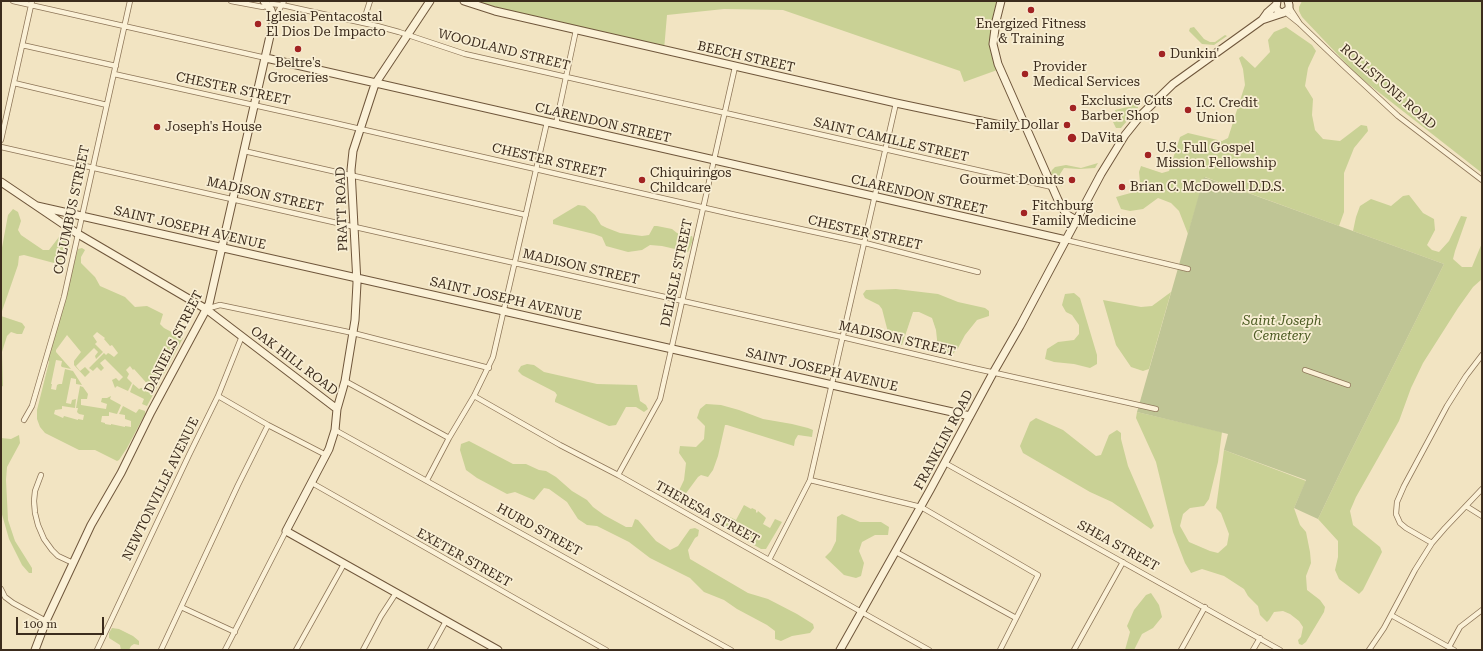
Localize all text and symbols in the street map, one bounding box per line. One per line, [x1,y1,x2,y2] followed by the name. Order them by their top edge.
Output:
[1026,5,1036,15] marker: Energized Fitness & Training
[266,9,386,40] place label: Iglesia Pentacostal El Dios De Impacto
[976,16,1086,47] place label: Energized Fitness & Training
[253,19,263,29] marker: Iglesia Pentacostal El Dios De Impacto
[436,26,572,74] street label: WOODLAND STREET
[696,38,796,76] street label: BEECH STREET
[1337,41,1439,133] street label: ROLLSTONE ROAD
[293,44,303,54] marker: Beltre's Groceries
[1170,46,1220,62] place label: Dunkin'
[1157,49,1167,59] marker: Dunkin'
[268,55,328,86] place label: Beltre's Groceries
[1033,59,1140,90] place label: Provider Medical Services
[174,69,292,109] street label: CHESTER STREET
[1020,69,1030,79] marker: Provider Medical Services
[1081,93,1173,124] place label: Exclusive Cuts Barber Shop
[1196,95,1258,126] place label: I.C. Credit Union
[533,100,673,146] street label: CLARENDON STREET
[1068,103,1078,113] marker: Exclusive Cuts Barber Shop
[1183,105,1193,115] marker: I.C. Credit Union
[812,115,970,165] street label: SAINT CAMILLE STREET
[975,117,1059,133] place label: Family Dollar
[165,119,262,135] place label: Joseph's House
[1062,120,1072,130] marker: Family Dollar
[152,122,162,132] marker: Joseph's House
[1081,130,1123,146] place label: DaVita
[1066,132,1078,144] marker: DaVita
[490,140,608,182] street label: CHESTER STREET
[1156,140,1277,171] place label: U.S. Full Gospel Mission Fellowship
[51,144,93,276] street label: COLUMBUS STREET
[1143,150,1153,160] marker: U.S. Full Gospel Mission Fellowship
[650,165,731,196] place label: Chiquiringos Childcare
[333,166,351,252] street label: PRATT ROAD
[849,172,989,218] street label: CLARENDON STREET
[960,172,1064,188] place label: Gourmet Donuts
[205,174,325,216] street label: MADISON STREET
[637,175,647,185] marker: Chiquiringos Childcare
[1067,175,1077,185] marker: Gourmet Donuts
[1130,179,1285,195] place label: Brian C. McDowell D.D.S.
[1117,182,1127,192] marker: Brian C. McDowell D.D.S.
[1032,198,1136,229] place label: Fitchburg Family Medicine
[112,203,268,253] street label: SAINT JOSEPH AVENUE
[1019,208,1029,218] marker: Fitchburg Family Medicine
[806,212,924,254] street label: CHESTER STREET
[658,218,696,328] street label: DELISLE STREET
[521,246,641,288] street label: MADISON STREET
[428,274,584,324] street label: SAINT JOSEPH AVENUE
[141,288,207,396] street label: DANIELS STREET
[1242,313,1322,344] park label: Saint Joseph Cemetery
[837,318,957,360] street label: MADISON STREET
[247,323,341,399] street label: OAK HILL ROAD
[744,345,900,395] street label: SAINT JOSEPH AVENUE
[911,387,977,493] street label: FRANKLIN ROAD
[119,415,203,563] street label: NEWTONVILLE AVENUE
[652,478,762,548] street label: THERESA STREET
[494,500,584,560] street label: HURD STREET
[1075,517,1161,575] street label: SHEA STREET
[414,525,514,591] street label: EXETER STREET
[18,609,106,635] scale bar
[23,617,57,631] text: 100 m

